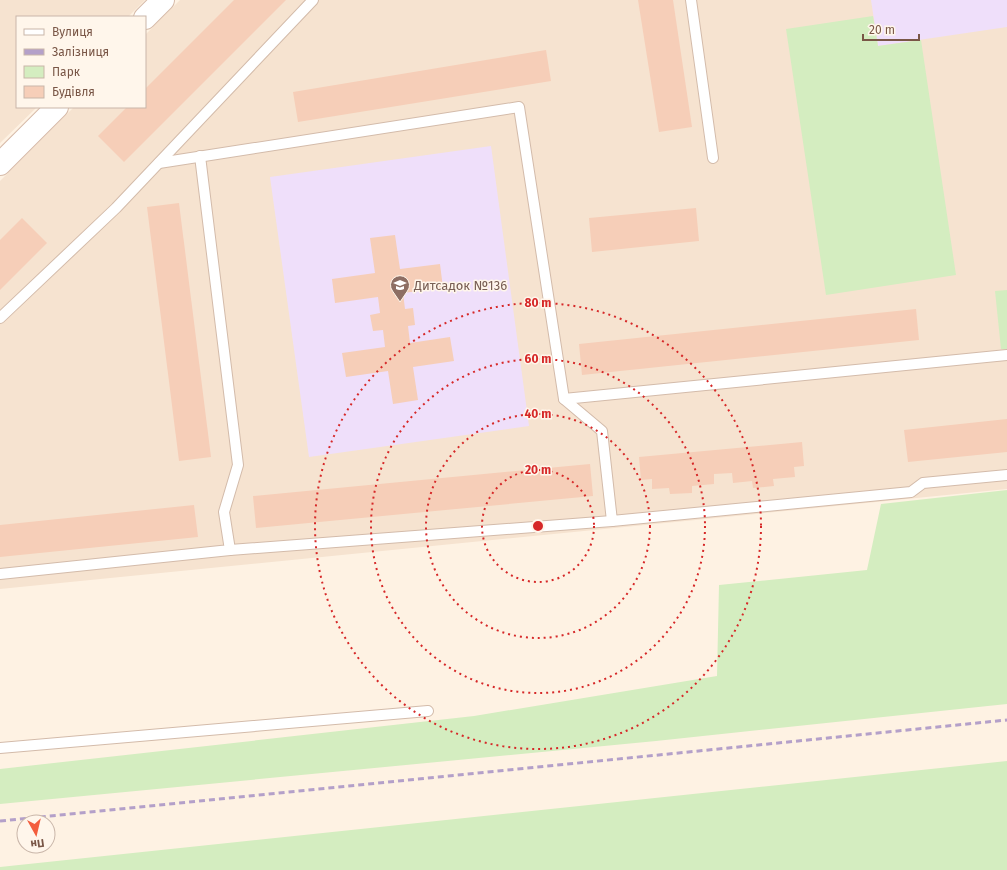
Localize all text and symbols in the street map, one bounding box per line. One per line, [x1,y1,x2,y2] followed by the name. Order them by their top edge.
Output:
[16,16,146,108] legend
[863,16,919,42] scale bar
[869,23,895,37] text: 20 m
[52,25,93,39] text: Вулиця
[52,45,109,59] text: Залізниця
[52,65,81,79] text: Парк
[52,85,95,99] text: Будівля
[389,274,411,302] school or university icon: Дитсадок №136
[413,278,507,293] place label: Дитсадок №136
[525,296,551,310] text: 80 m
[525,352,551,366] text: 60 m
[525,407,551,421] text: 40 m
[525,463,551,477] text: 20 m
[531,519,545,533] centre of rings
[16,814,56,854] north arrow
[30,836,45,851] text: Пн

